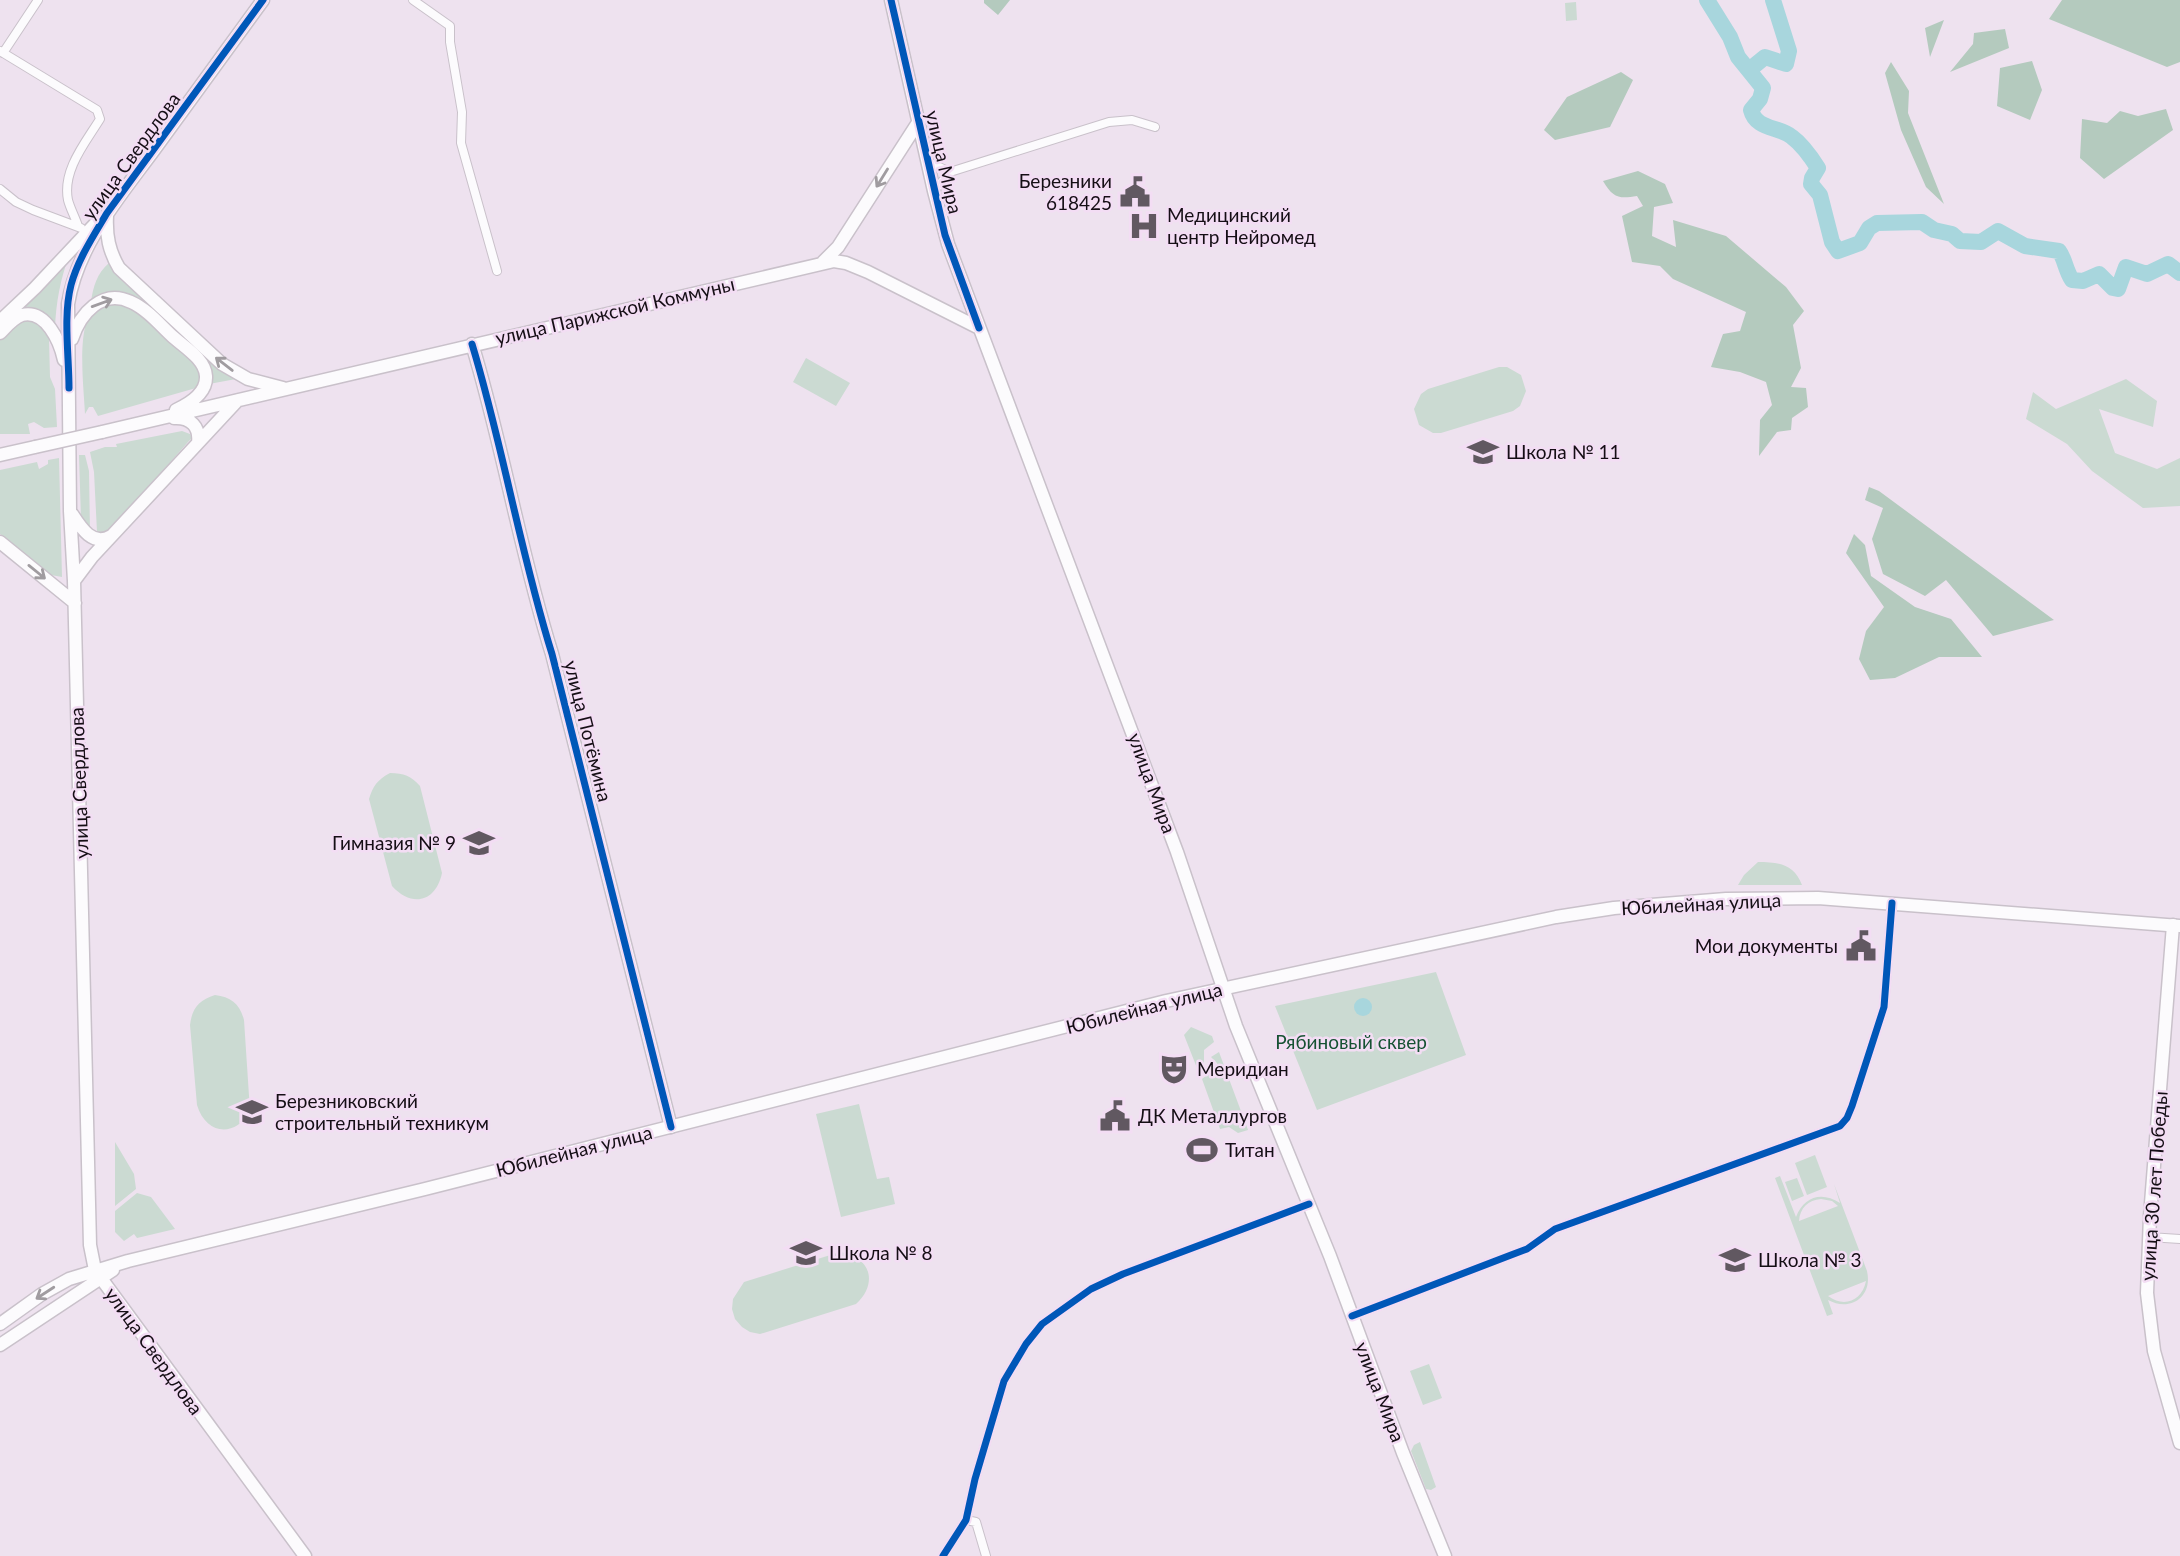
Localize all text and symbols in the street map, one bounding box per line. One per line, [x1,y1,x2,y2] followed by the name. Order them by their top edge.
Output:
[77,88,184,224] street label: улица Свердлова
[921,108,968,216] street label: улица Мира
[874,168,888,188] one-way arrow
[1019,169,1112,214] place label: Березники 618425
[1118,175,1152,209] public building icon: Березники 618425
[1167,203,1316,248] place label: Медицинский центр Нейромед
[1127,209,1161,243] hospital icon: Медицинский центр Нейромед
[493,272,737,349] street label: улица Парижской Коммуны
[91,295,112,308] one-way arrow
[216,357,234,372] one-way arrow
[1466,435,1500,469] school or university icon: Школа № 11
[1506,440,1621,463] place label: Школа № 11
[28,565,46,580] one-way arrow
[560,658,617,804] street label: улица Потёмина
[64,707,93,859] street label: улица Свердлова
[1124,729,1181,836] street label: улица Мира
[462,826,496,860] school or university icon: Гимназия № 9
[332,831,456,854] place label: Гимназия № 9
[1620,888,1782,919] street label: Юбилейная улица
[1844,929,1878,963] public building icon: Мои документы
[1695,934,1838,957] place label: Мои документы
[1063,977,1224,1038] street label: Юбилейная улица
[1275,1030,1427,1053] park label: Рябиновый сквер
[1157,1052,1191,1086] theatre icon: Меридиан
[1197,1057,1289,1080] place label: Меридиан
[275,1089,489,1134] place label: Березниковский строительный техникум
[2135,1090,2172,1282] street label: улица 30 лет Победы
[235,1095,269,1129] school or university icon: Березниковский строительный техникум
[1098,1099,1132,1133] public building icon: ДК Металлургов
[1138,1104,1287,1127] place label: ДК Металлургов
[493,1120,654,1181] street label: Юбилейная улица
[1185,1133,1219,1167] sports icon: Титан
[1225,1138,1275,1161] place label: Титан
[789,1236,823,1270] school or university icon: Школа № 8
[829,1241,933,1264] place label: Школа № 8
[1718,1243,1752,1277] school or university icon: Школа № 3
[1758,1248,1862,1271] place label: Школа № 3
[101,1283,208,1419] street label: улица Свердлова
[36,1286,56,1300] one-way arrow
[1351,1339,1410,1445] street label: улица Мира

